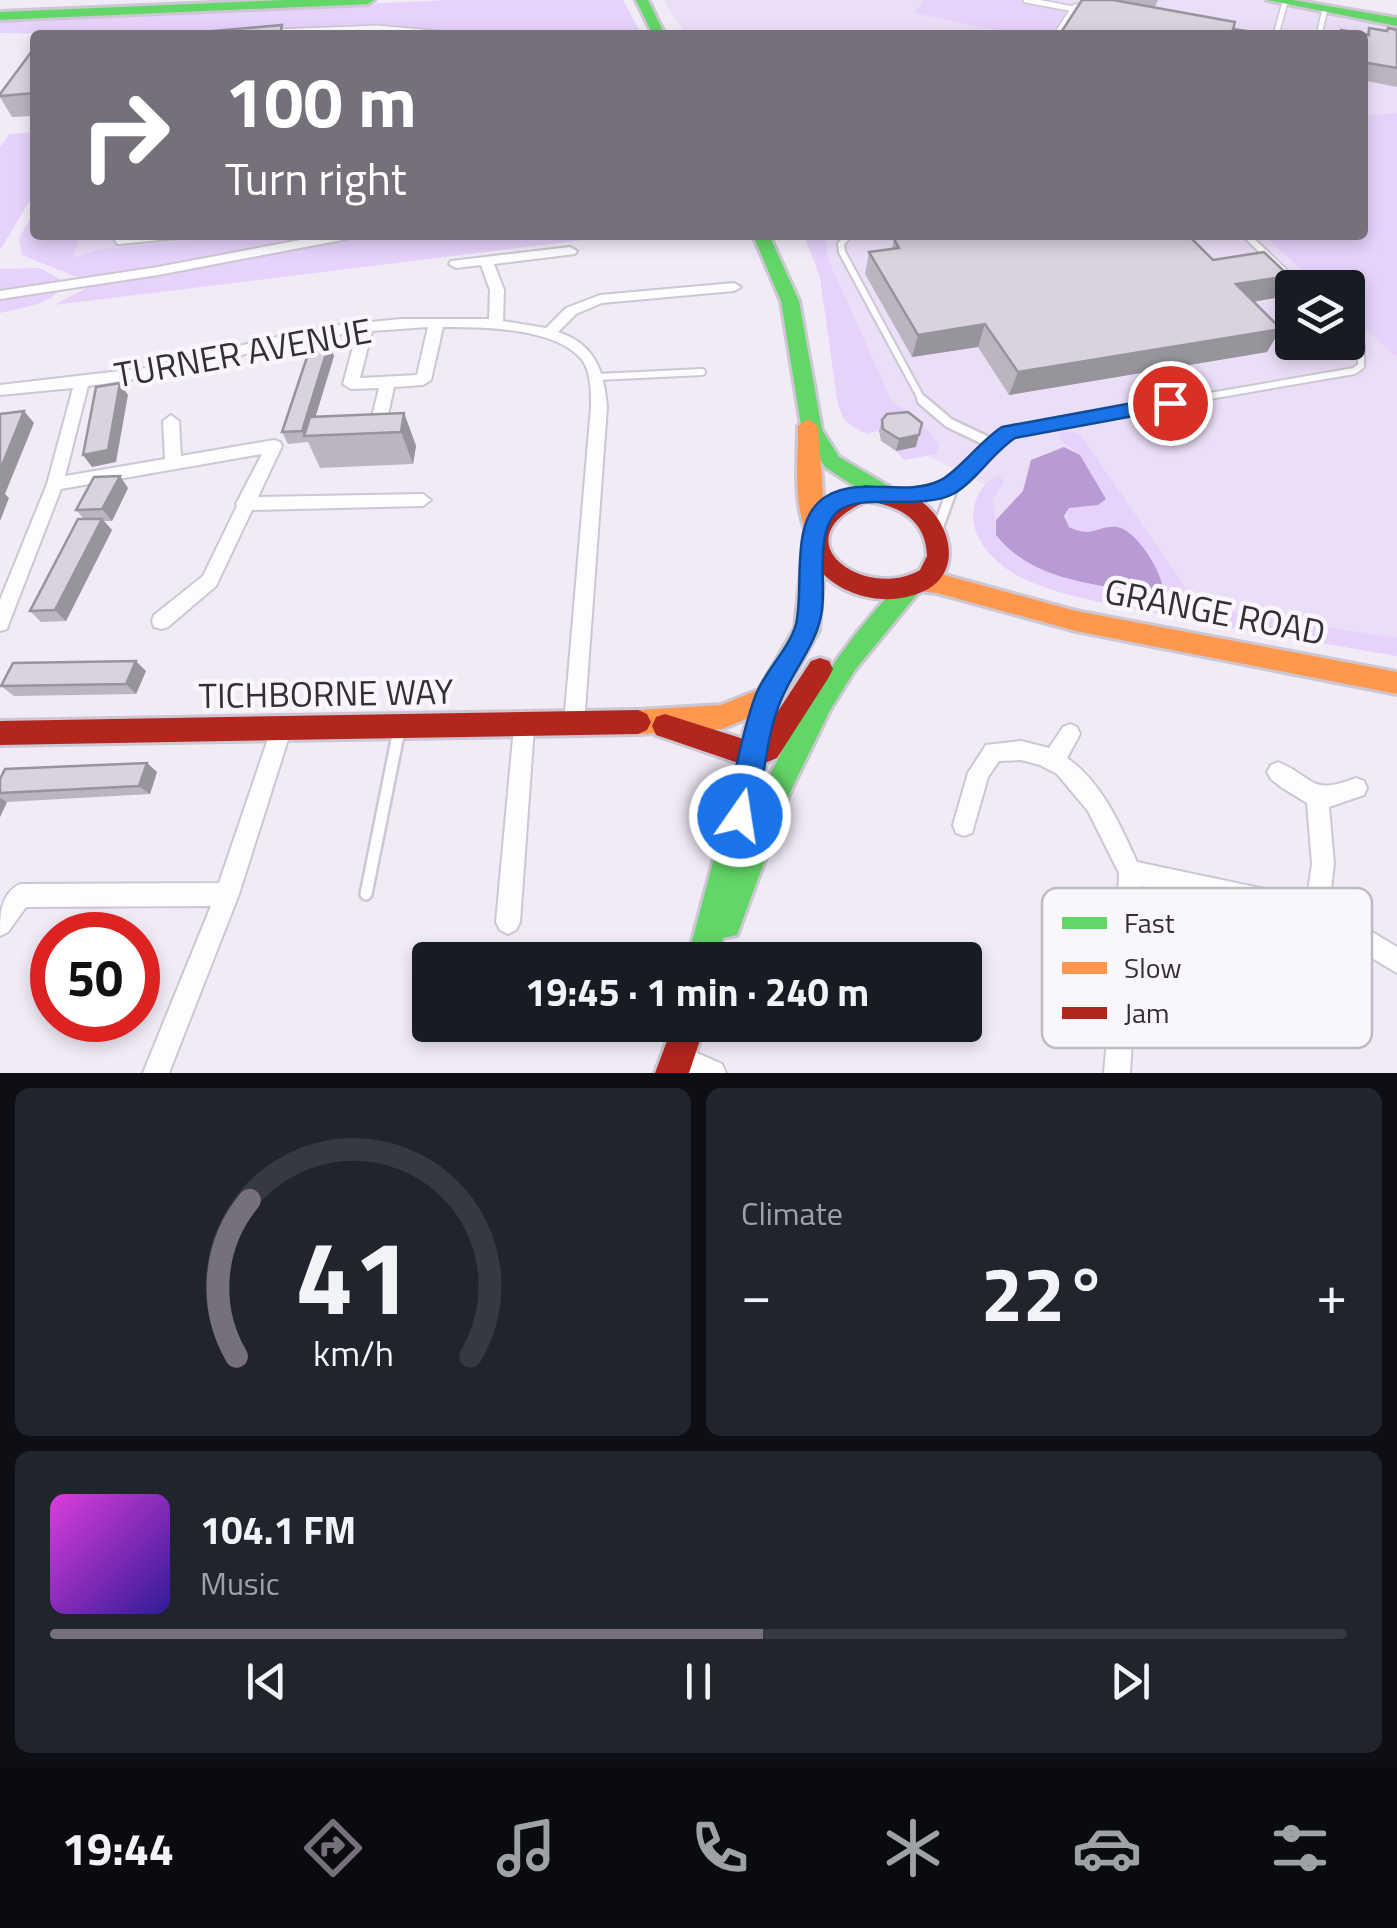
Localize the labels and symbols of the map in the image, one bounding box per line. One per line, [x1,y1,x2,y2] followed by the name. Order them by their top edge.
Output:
[110,303,376,401] street label: TURNER AVENUE
[1128,361,1213,446] pin
[1100,563,1330,659] street label: GRANGE ROAD
[198,664,454,722] street label: TICHBORNE WAY
[688,764,792,868] position arrow
[1042,888,1372,1048] legend
[1124,901,1175,944] text: Fast
[30,912,160,1042] speed limit sign: 50
[1124,946,1182,989] text: Slow
[1124,991,1170,1034] text: Jam

